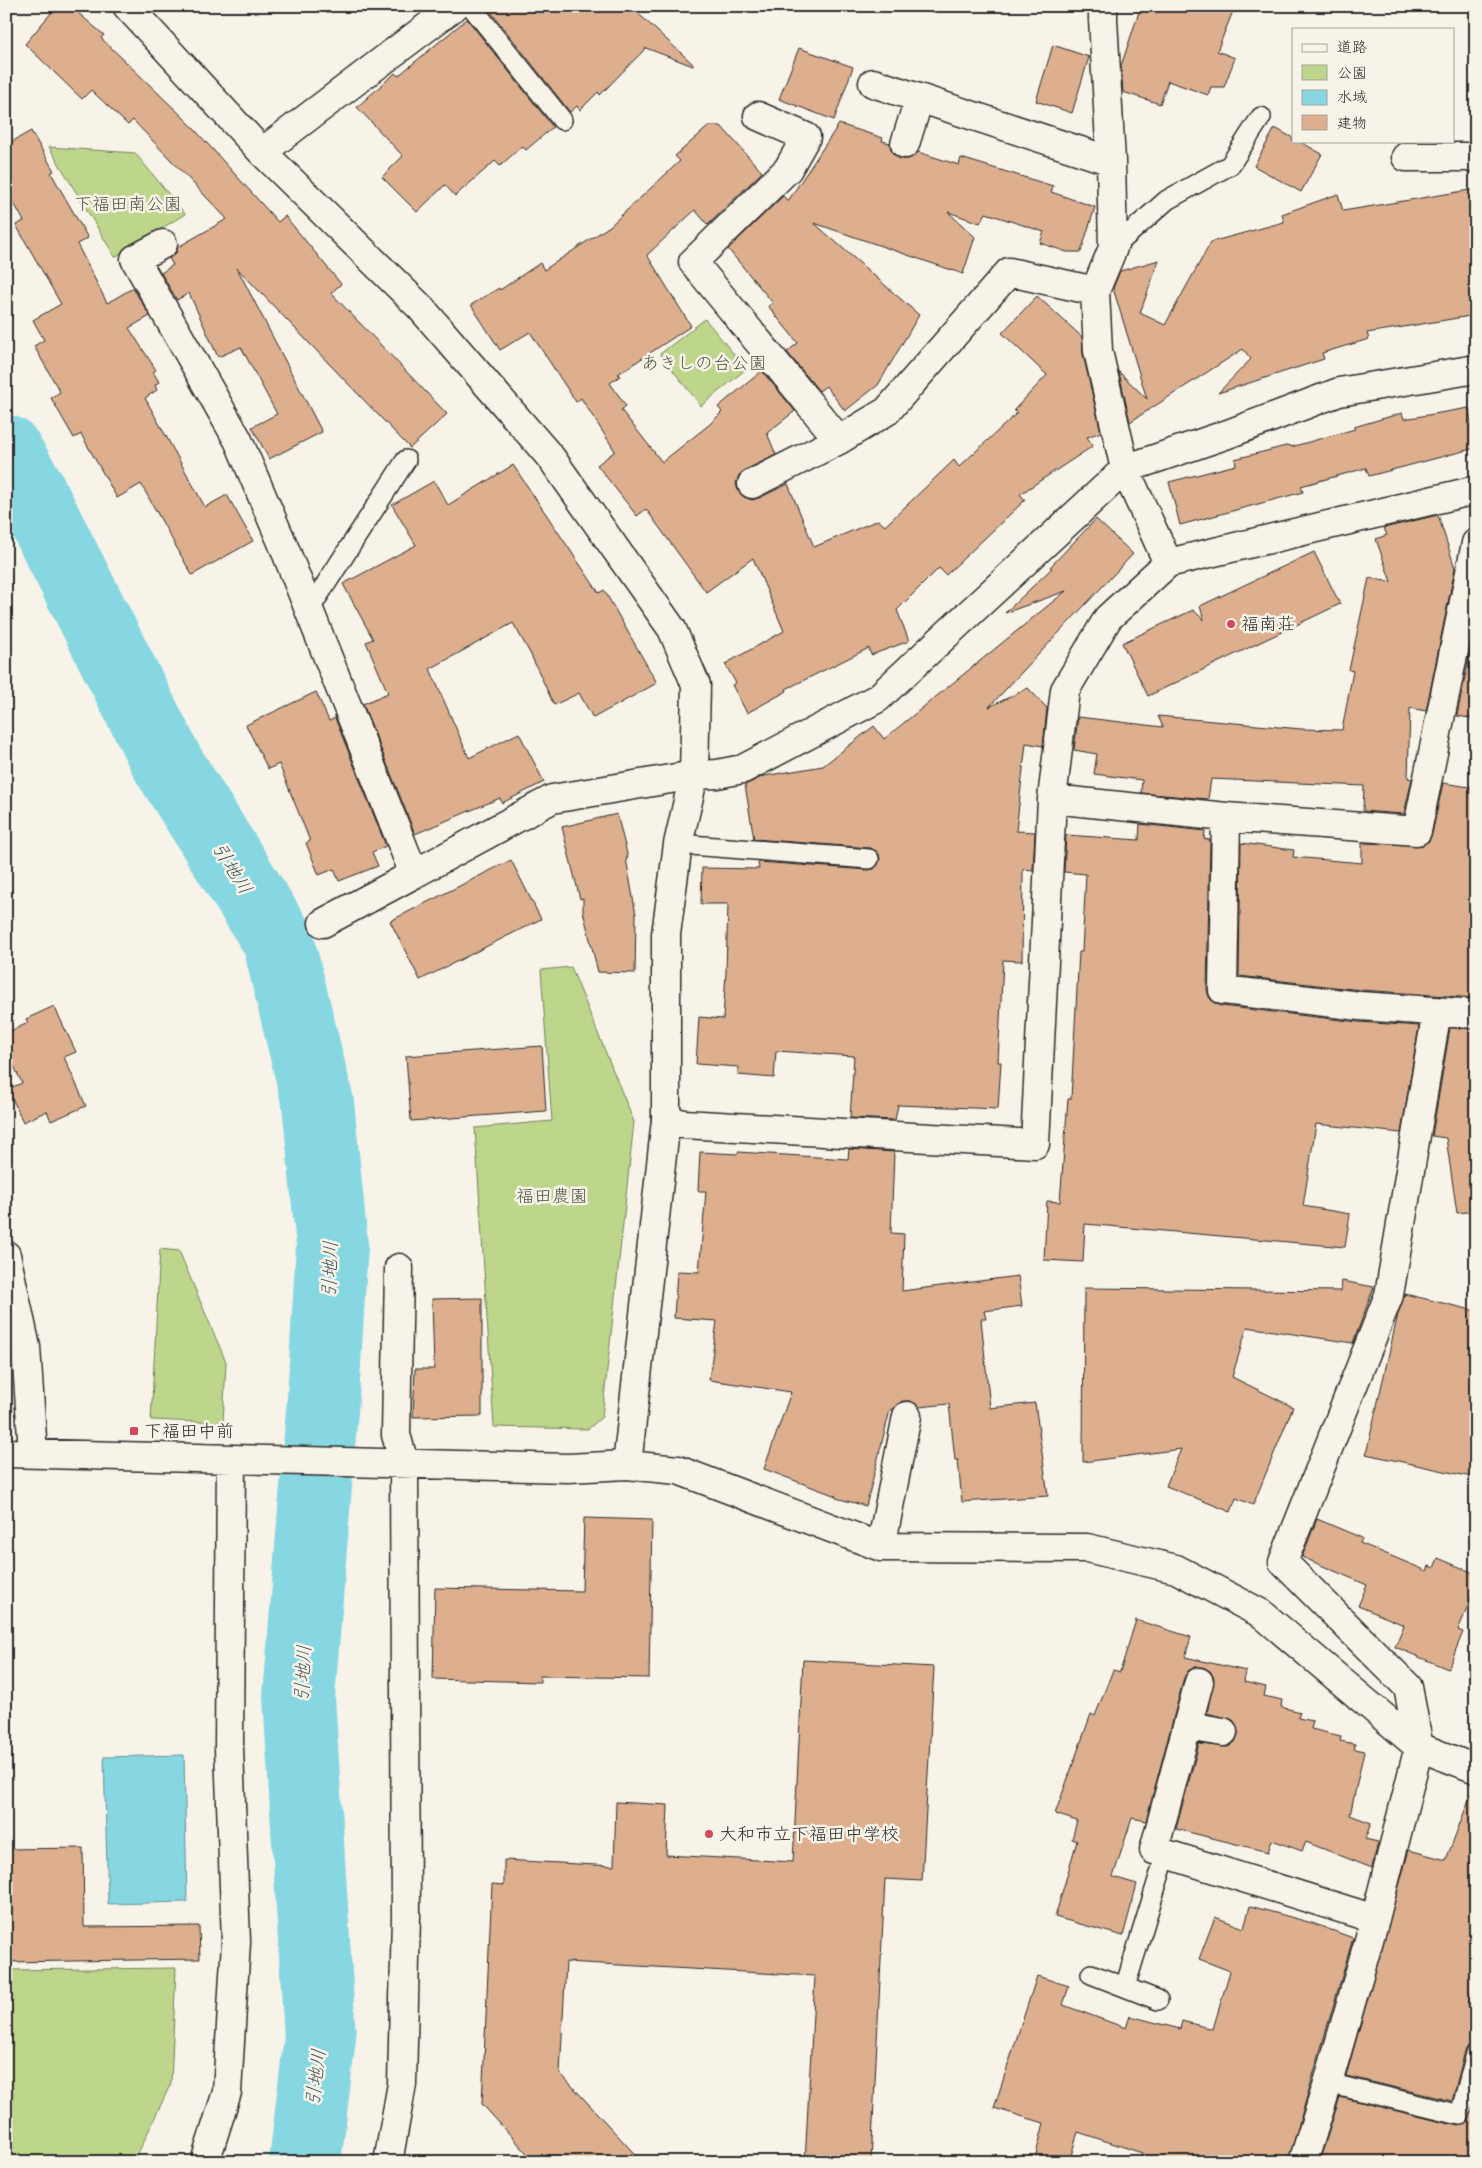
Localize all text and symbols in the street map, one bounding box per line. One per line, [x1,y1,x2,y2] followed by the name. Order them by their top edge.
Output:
[1292,28,1454,142] legend
[1337,36,1367,57] text: 道路
[1337,62,1367,83] text: 公園
[1337,86,1367,107] text: 水域
[1337,112,1367,133] text: 建物
[74,191,182,216] park label: 下福田南公園
[641,350,767,375] park label: あきしの台公園
[1241,611,1295,636] place label: 福南荘
[1225,618,1237,630] marker: 福南荘
[207,837,259,899] water label: 引地川
[516,1183,588,1208] park label: 福田農園
[315,1240,343,1298] water label: 引地川
[144,1418,234,1443] place label: 下福田中前
[128,1425,140,1437] marker: 下福田中前
[288,1644,316,1702] water label: 引地川
[719,1821,899,1846] place label: 大和市立下福田中学校
[703,1828,715,1840] marker: 大和市立下福田中学校
[299,2047,331,2107] water label: 引地川

